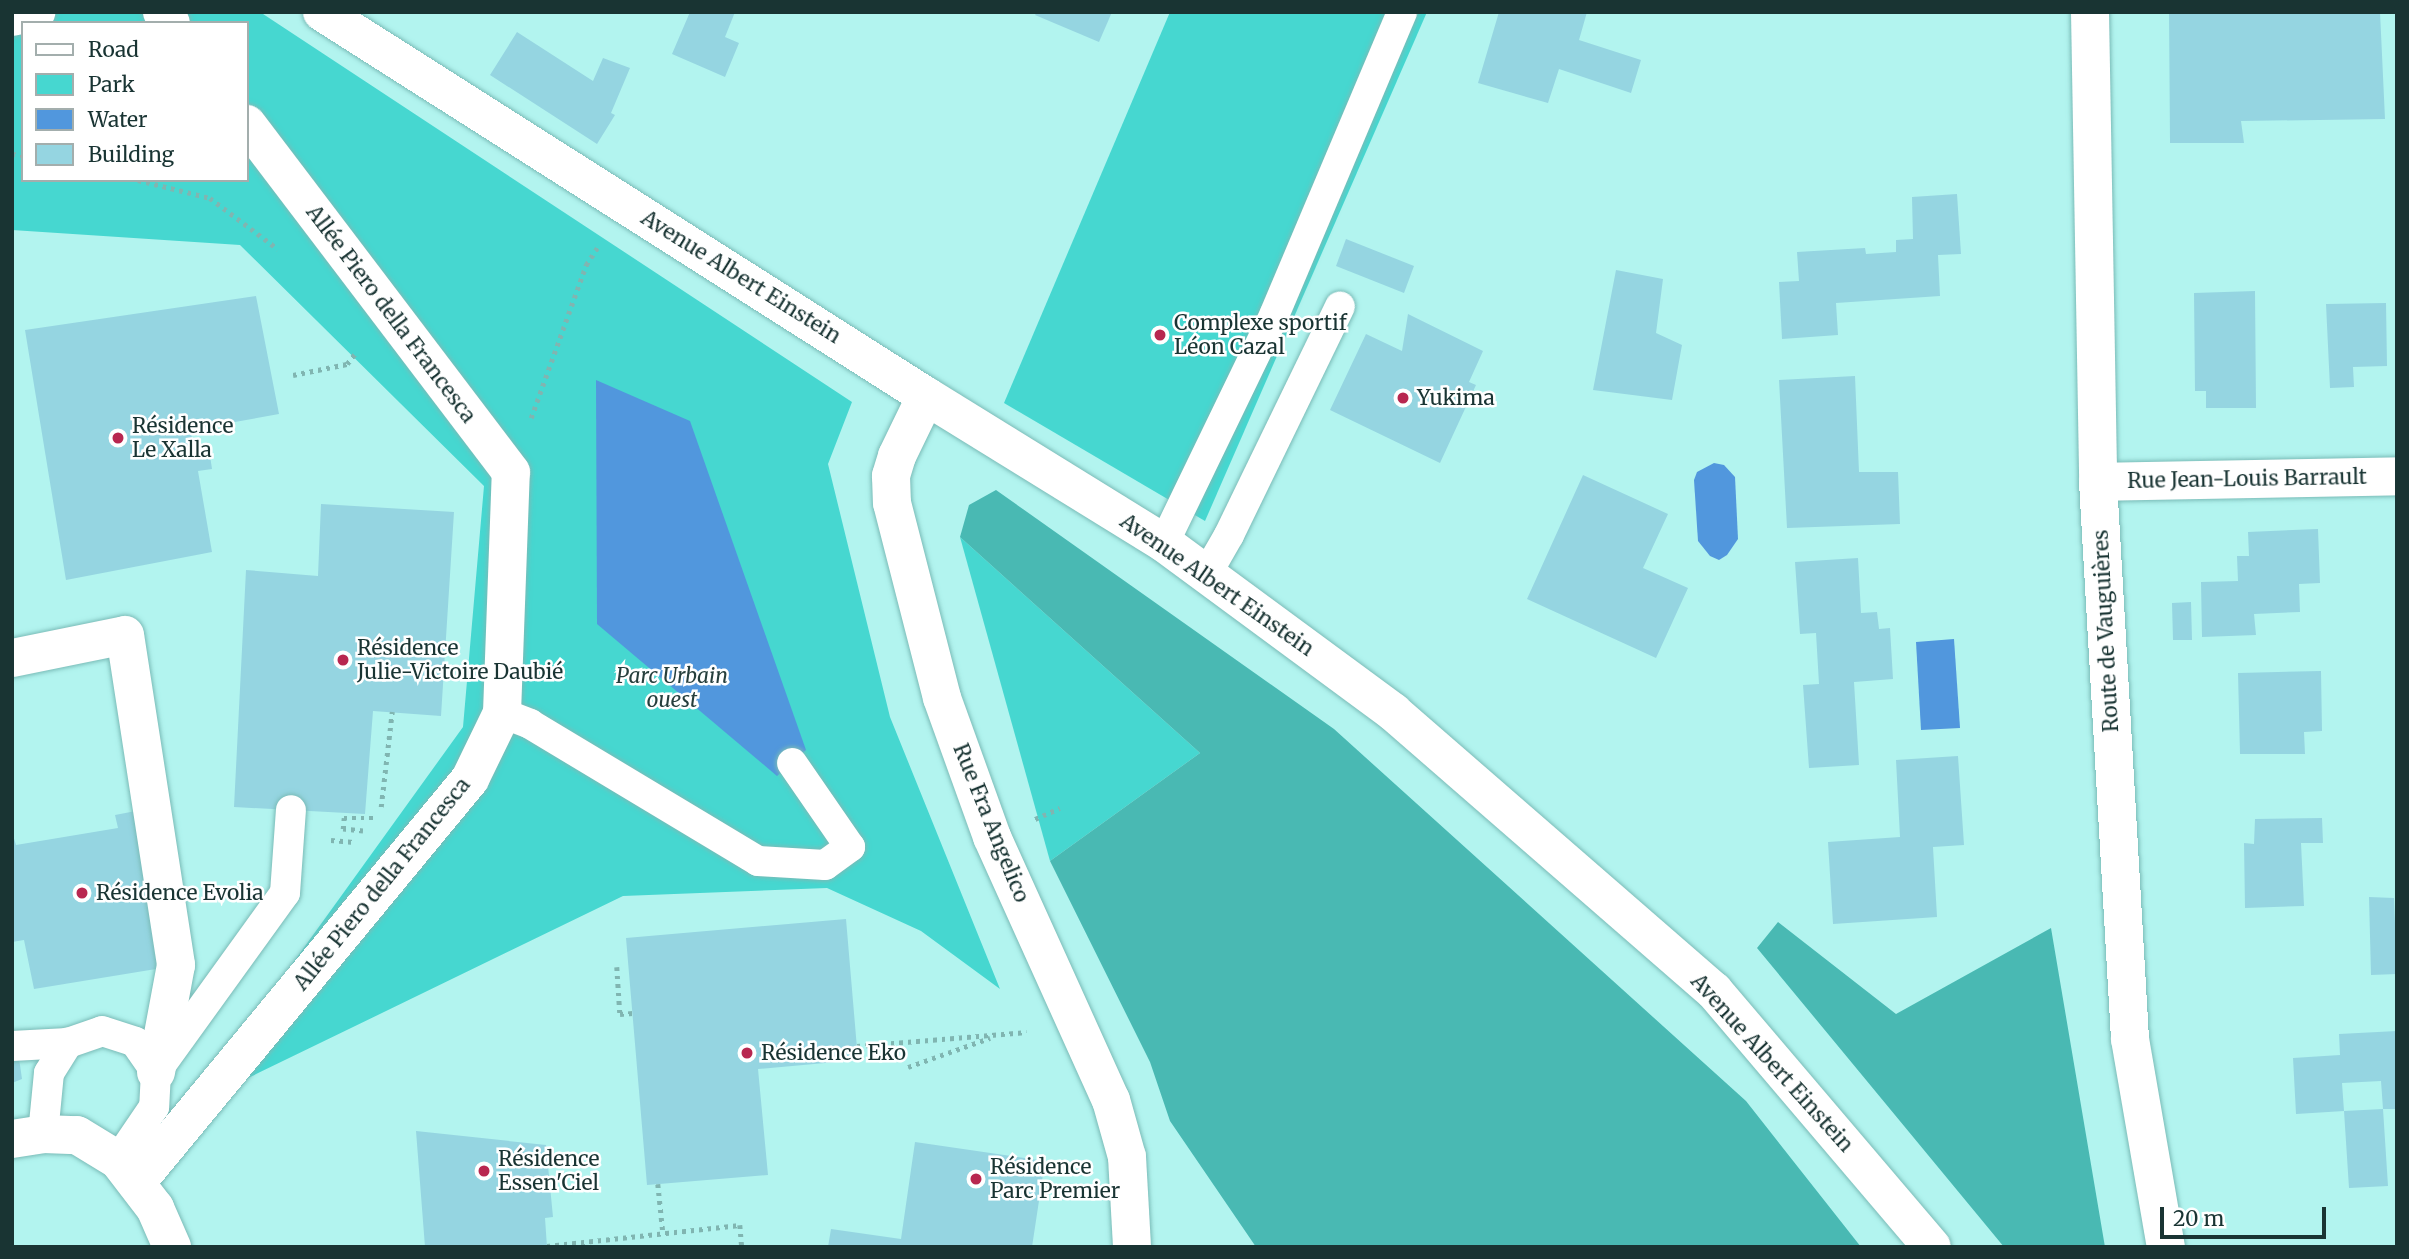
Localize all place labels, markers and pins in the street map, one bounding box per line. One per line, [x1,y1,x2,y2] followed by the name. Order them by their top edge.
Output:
[1174,310,1347,360] place label: Complexe sportif Léon Cazal
[1152,327,1168,343] marker: Complexe sportif Léon Cazal
[1417,385,1495,411] place label: Yukima
[1395,390,1411,406] marker: Yukima
[132,413,233,463] place label: Résidence Le Xalla
[110,430,126,446] marker: Résidence Le Xalla
[357,635,563,685] place label: Résidence Julie-Victoire Daubié
[335,652,351,668] marker: Résidence Julie-Victoire Daubié
[96,880,264,906] place label: Résidence Evolia
[74,885,90,901] marker: Résidence Evolia
[761,1040,906,1066] place label: Résidence Eko
[739,1045,755,1061] marker: Résidence Eko
[498,1146,599,1196] place label: Résidence Essen'Ciel
[990,1154,1120,1204] place label: Résidence Parc Premier
[476,1163,492,1179] marker: Résidence Essen'Ciel
[968,1171,984,1187] marker: Résidence Parc Premier

